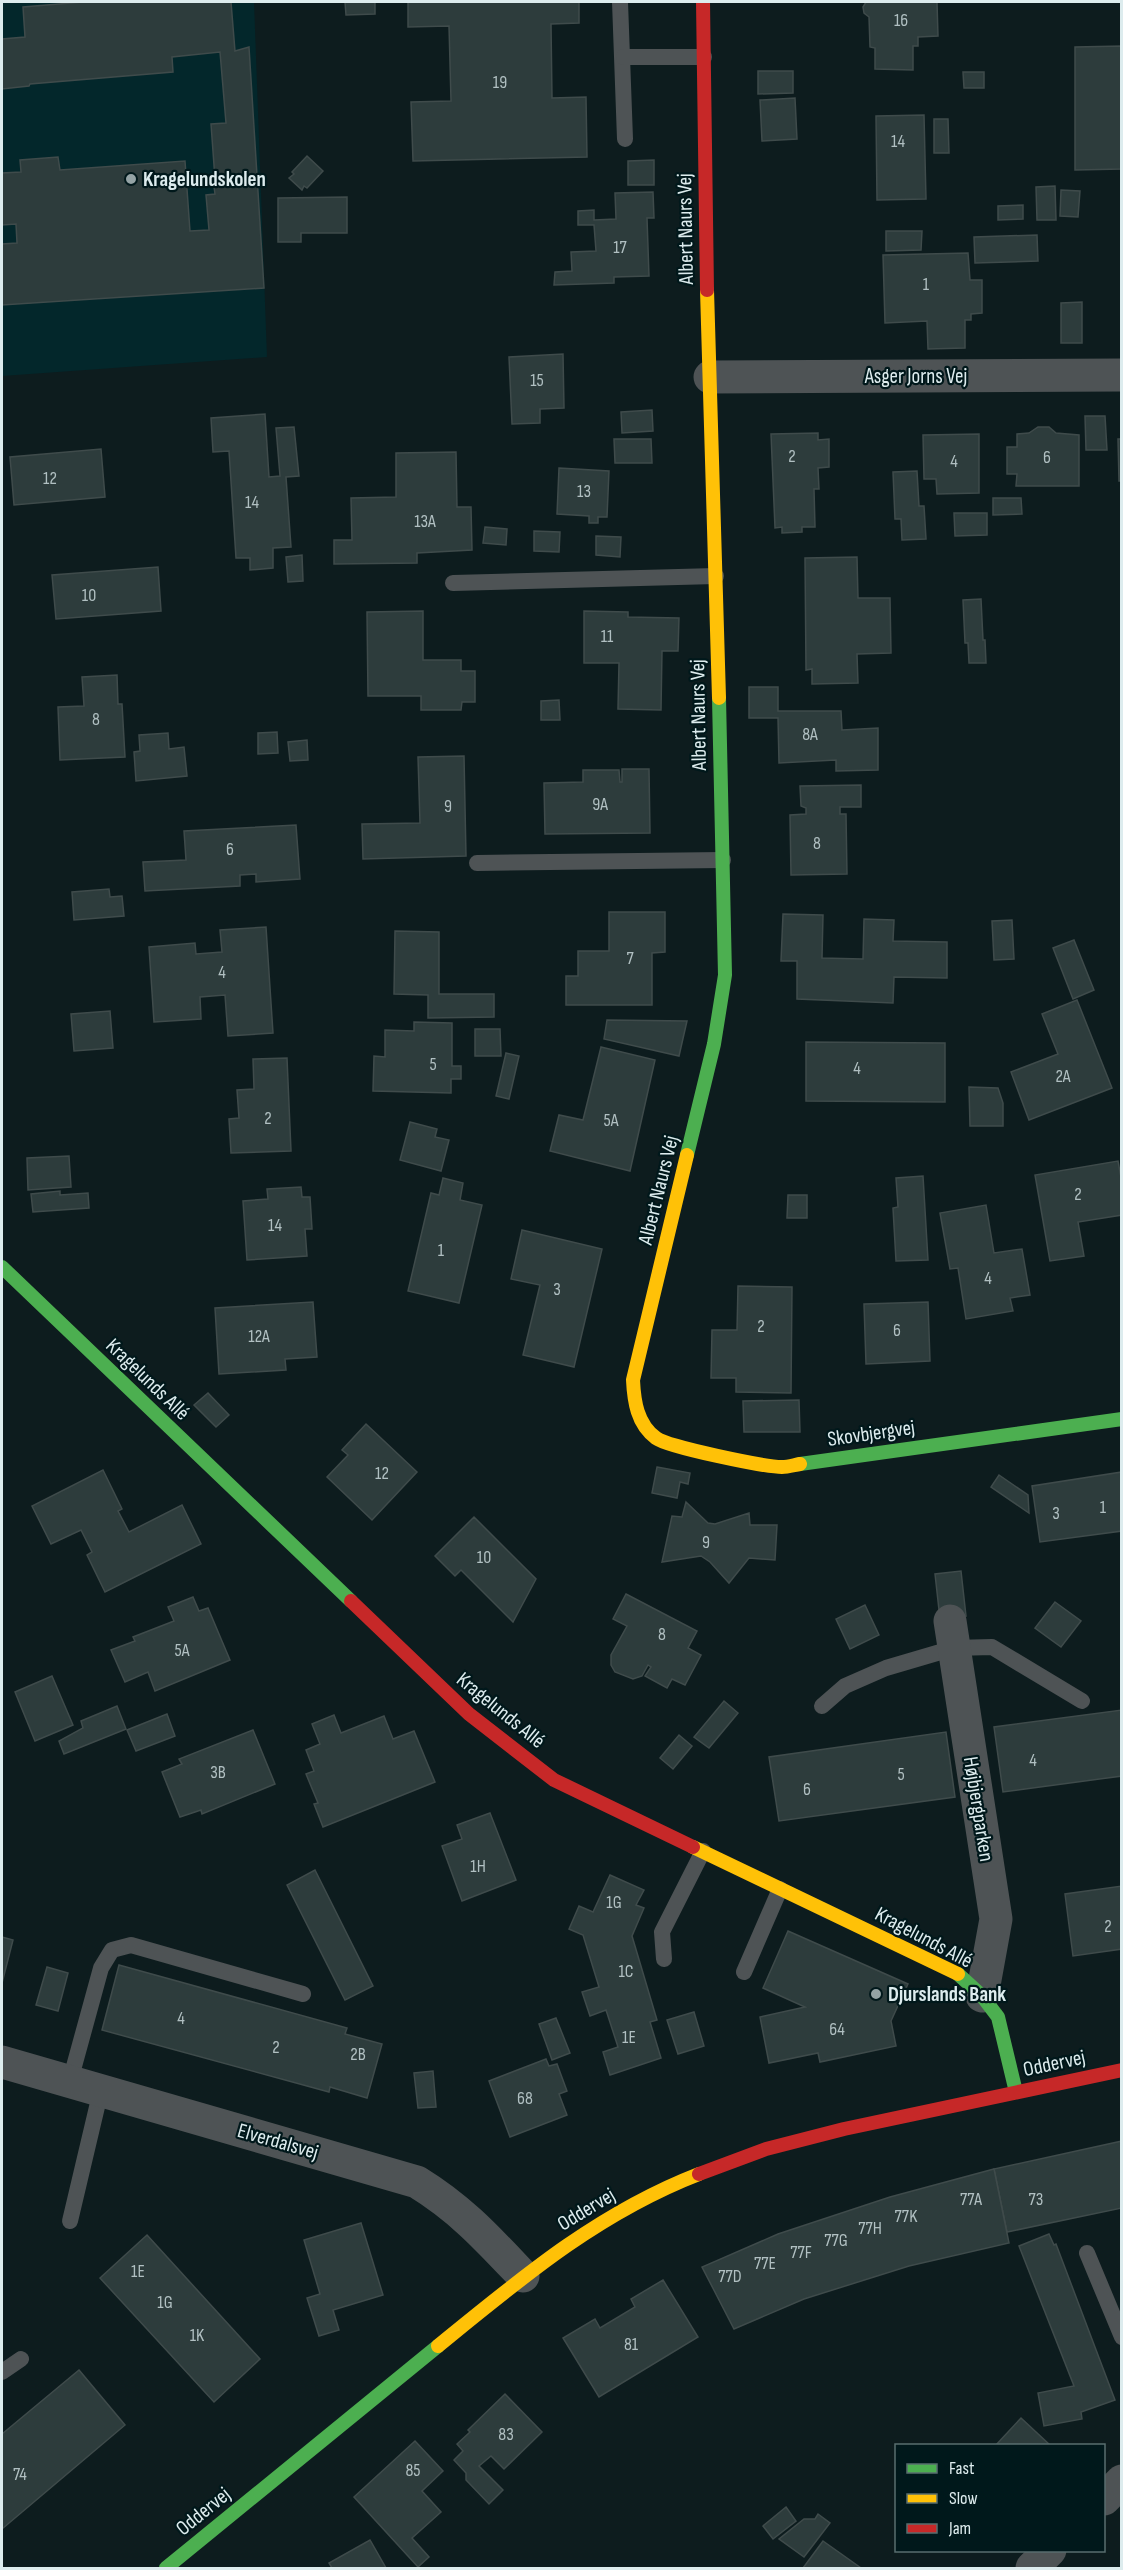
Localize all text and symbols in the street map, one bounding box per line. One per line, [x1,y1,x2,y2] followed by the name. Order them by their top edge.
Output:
[894,10,908,31] house number: 16
[493,72,507,93] house number: 19
[891,131,905,152] house number: 14
[143,167,266,192] place label: Kragelundskolen
[124,172,138,186] marker: Kragelundskolen
[672,173,699,286] street label: Albert Naurs Vej
[613,237,628,258] house number: 17
[923,274,930,295] house number: 1
[864,364,967,389] street label: Asger Jorns Vej
[530,370,544,391] house number: 15
[788,446,796,467] house number: 2
[1043,447,1051,468] house number: 6
[950,451,958,472] house number: 4
[43,468,57,489] house number: 12
[577,481,591,502] house number: 13
[245,492,259,513] house number: 14
[414,511,436,532] house number: 13A
[82,585,96,606] house number: 10
[601,626,614,647] house number: 11
[685,659,712,772] street label: Albert Naurs Vej
[92,709,100,730] house number: 8
[802,724,818,745] house number: 8A
[592,794,608,815] house number: 9A
[444,796,452,817] house number: 9
[813,833,821,854] house number: 8
[226,839,234,860] house number: 6
[626,948,634,969] house number: 7
[218,962,226,983] house number: 4
[429,1054,437,1075] house number: 5
[853,1058,861,1079] house number: 4
[1055,1066,1071,1087] house number: 2A
[264,1108,272,1129] house number: 2
[604,1110,619,1131] house number: 5A
[633,1133,684,1248] street label: Albert Naurs Vej
[1074,1184,1082,1205] house number: 2
[268,1215,282,1236] house number: 14
[438,1240,445,1261] house number: 1
[984,1268,992,1289] house number: 4
[553,1279,561,1300] house number: 3
[757,1316,765,1337] house number: 2
[893,1320,901,1341] house number: 6
[248,1326,270,1347] house number: 12A
[101,1333,195,1425] street label: Kragelunds Allé
[826,1415,916,1452] street label: Skovbjergvej
[375,1463,389,1484] house number: 12
[1100,1497,1107,1518] house number: 1
[1052,1503,1060,1524] house number: 3
[702,1532,710,1553] house number: 9
[477,1547,491,1568] house number: 10
[658,1624,666,1645] house number: 8
[175,1640,190,1661] house number: 5A
[451,1667,550,1754] street label: Kragelunds Allé
[1029,1750,1037,1771] house number: 4
[958,1755,999,1863] street label: Højbjergparken
[210,1762,226,1783] house number: 3B
[897,1764,905,1785] house number: 5
[803,1779,811,1800] house number: 6
[470,1856,486,1877] house number: 1H
[606,1892,622,1913] house number: 1G
[871,1901,977,1974] street label: Kragelunds Allé
[1104,1916,1112,1937] house number: 2
[618,1961,634,1982] house number: 1C
[888,1982,1006,2007] place label: Djurslands Bank
[869,1987,883,2001] marker: Djurslands Bank
[177,2008,185,2029] house number: 4
[829,2019,845,2040] house number: 64
[622,2027,636,2048] house number: 1E
[272,2037,280,2058] house number: 2
[350,2044,366,2065] house number: 2B
[1021,2045,1087,2082] street label: Oddervej
[517,2088,533,2109] house number: 68
[235,2118,321,2165] street label: Elverdalsvej
[553,2183,620,2236] street label: Oddervej
[960,2189,982,2210] house number: 77A
[1029,2189,1043,2210] house number: 73
[895,2206,918,2227] house number: 77K
[858,2218,882,2239] house number: 77H
[824,2230,848,2251] house number: 77G
[790,2242,812,2263] house number: 77F
[754,2253,776,2274] house number: 77E
[131,2261,145,2282] house number: 1E
[718,2266,742,2287] house number: 77D
[157,2292,173,2313] house number: 1G
[190,2325,205,2346] house number: 1K
[624,2334,639,2355] house number: 81
[498,2424,514,2445] house number: 83
[895,2444,1105,2552] legend
[949,2458,975,2479] text: Fast
[405,2460,421,2481] house number: 85
[13,2464,27,2485] house number: 74
[171,2482,236,2541] street label: Oddervej
[949,2488,978,2509] text: Slow
[948,2518,971,2539] text: Jam

